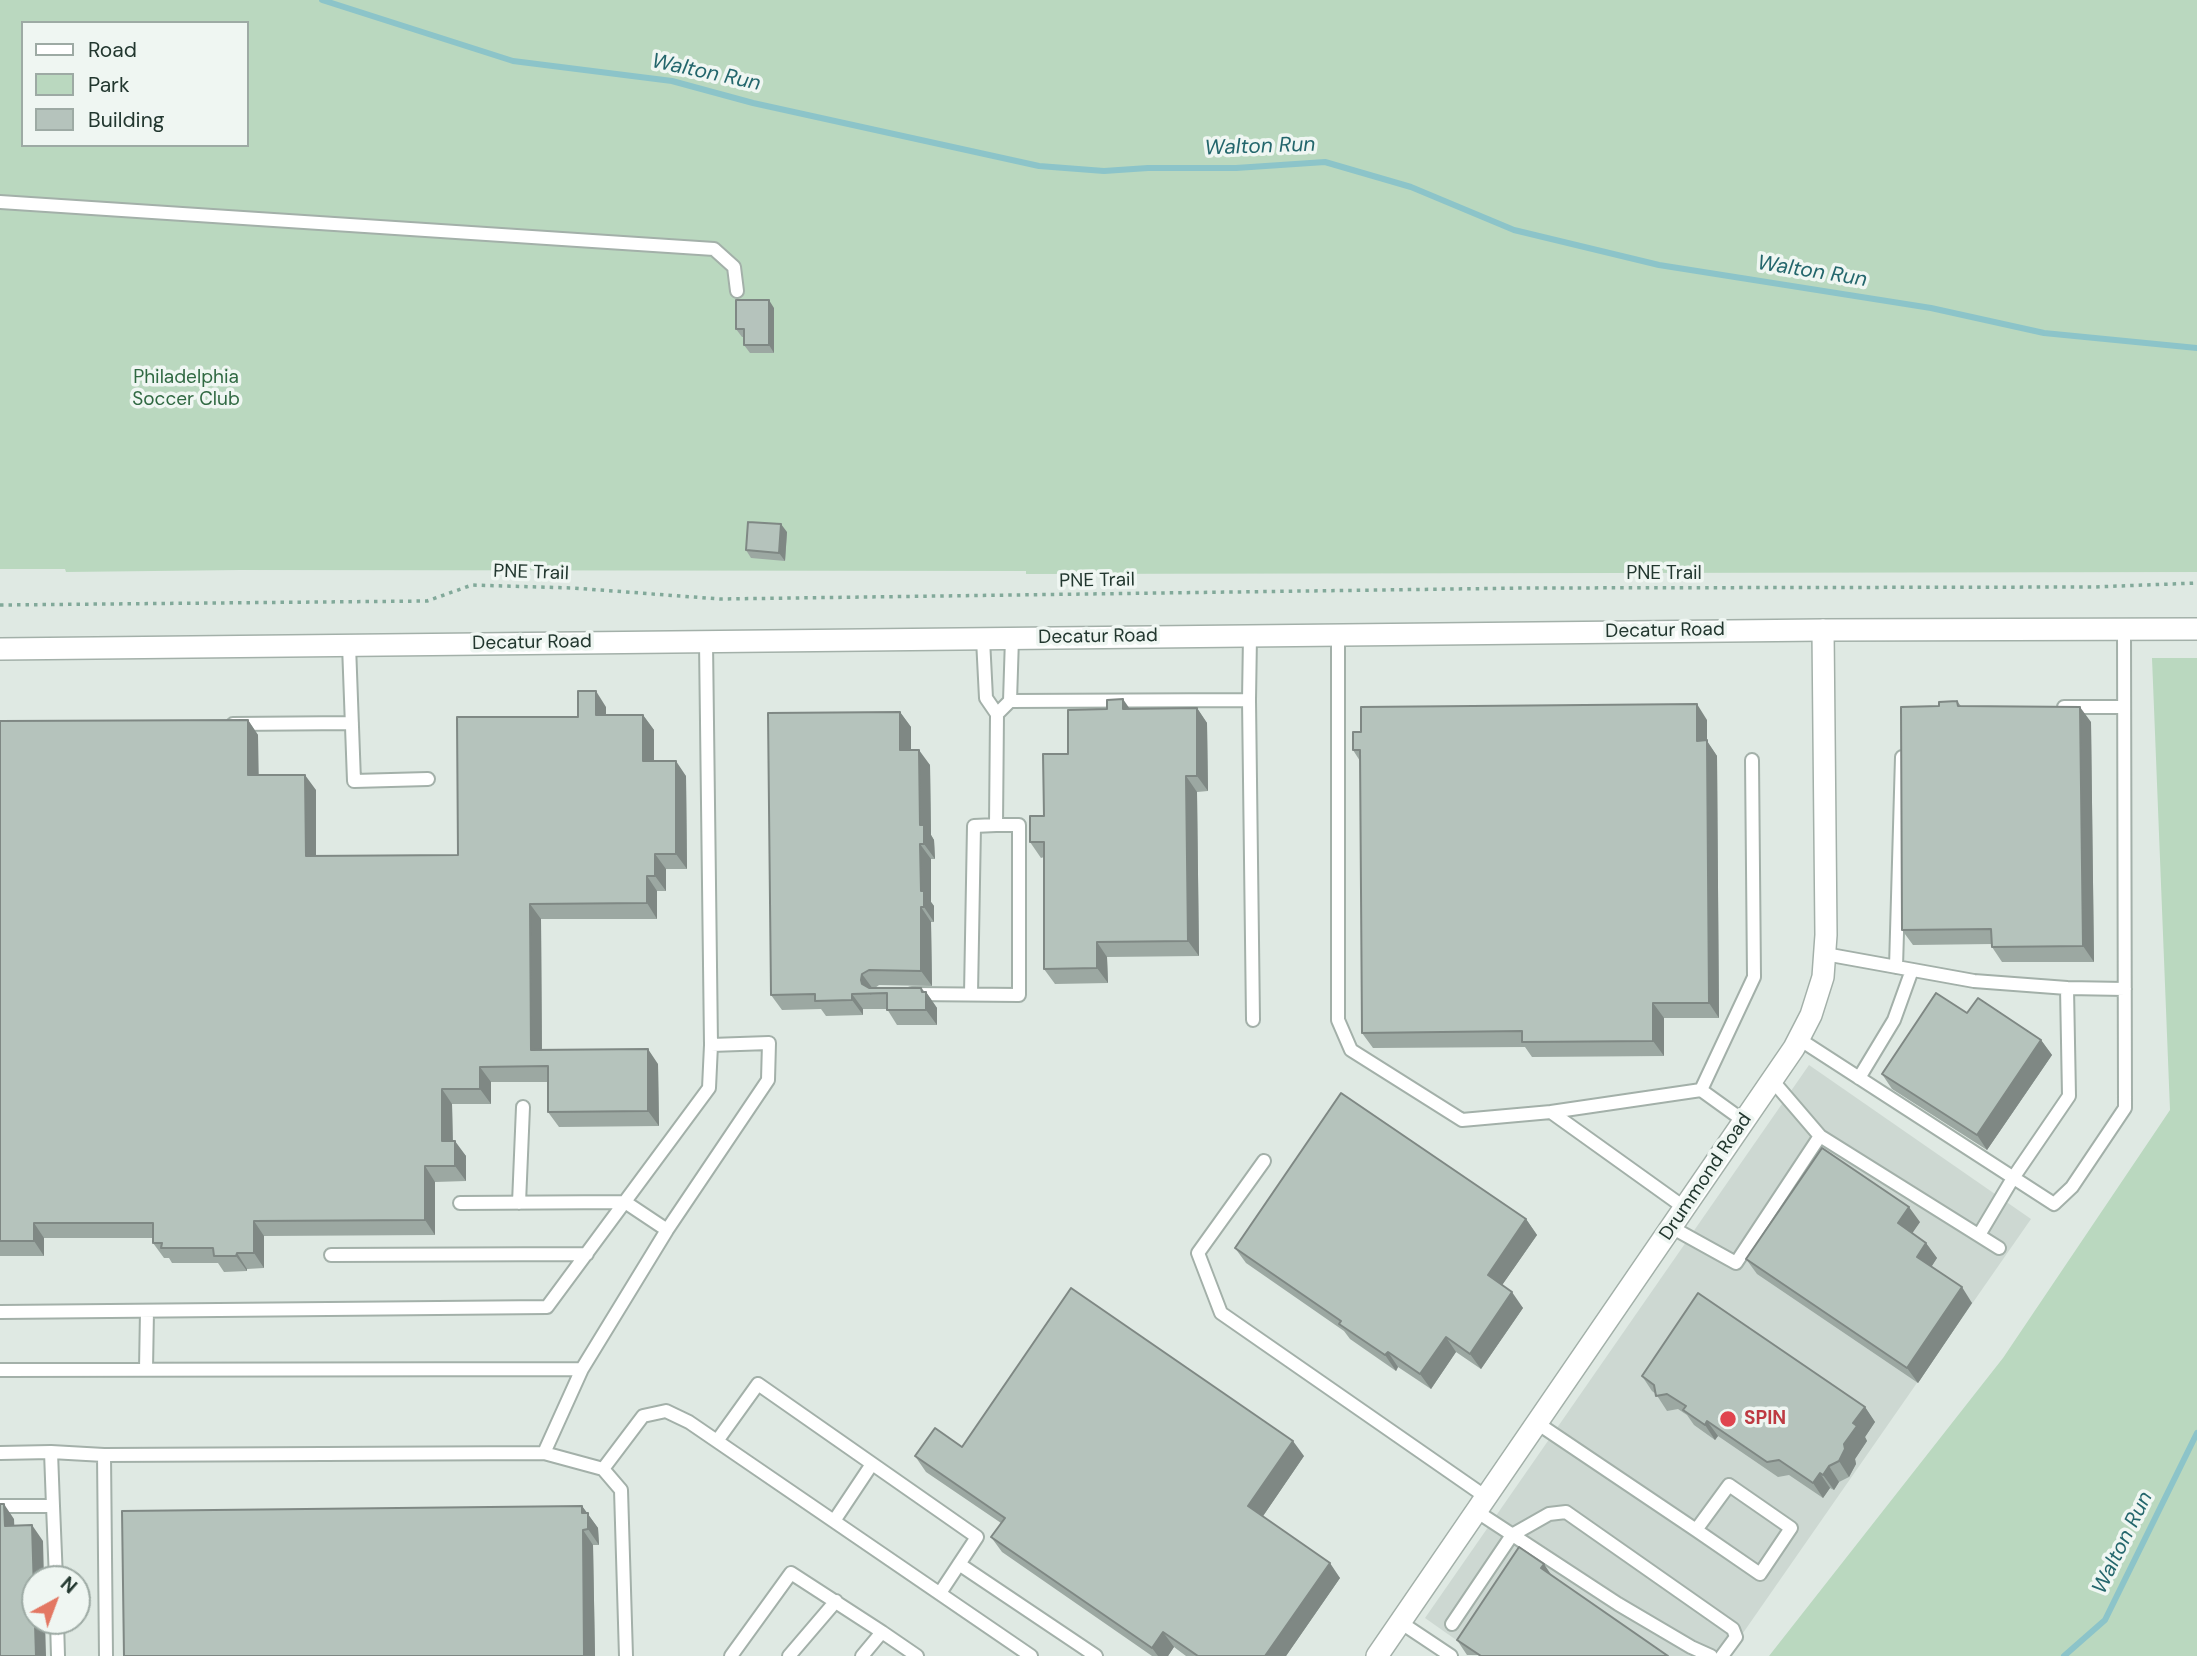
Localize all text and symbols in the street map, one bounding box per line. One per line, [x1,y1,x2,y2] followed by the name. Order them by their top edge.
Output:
[21,21,248,147] legend
[88,36,137,64] text: Road
[649,49,763,97] water label: Walton Run
[88,71,129,99] text: Park
[88,106,164,134] text: Building
[1204,132,1316,162] water label: Walton Run
[1755,251,1869,293] water label: Walton Run
[132,367,240,411] park label: Philadelphia Soccer Club
[493,560,569,586] street label: PNE Trail
[1626,563,1702,585] street label: PNE Trail
[1059,569,1135,593] street label: PNE Trail
[1605,619,1725,643] street label: Decatur Road
[1038,625,1158,649] street label: Decatur Road
[472,631,592,655] street label: Decatur Road
[1655,1109,1757,1245] street label: Drummond Road
[1744,1408,1786,1430] place label: SPIN
[1718,1409,1738,1429] marker: SPIN
[2087,1488,2159,1598] water label: Walton Run
[21,1565,91,1635] north arrow
[55,1571,82,1599] text: N

